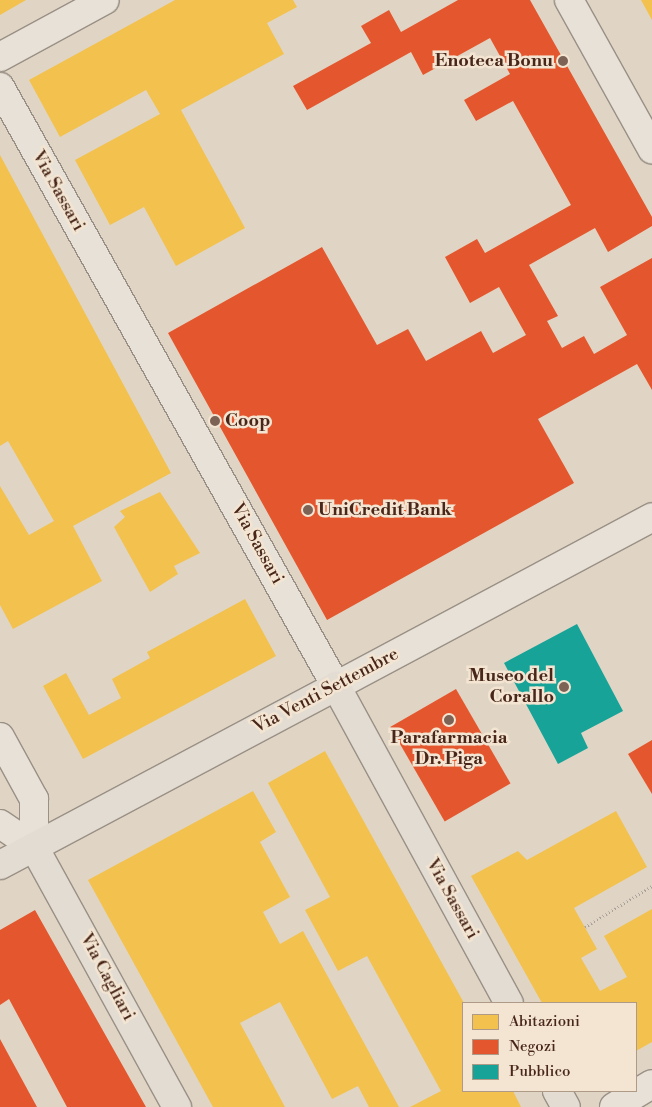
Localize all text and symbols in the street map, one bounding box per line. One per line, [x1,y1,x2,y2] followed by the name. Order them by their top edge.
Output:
[435,50,553,72] place label: Enoteca Bonu
[557,55,569,67] marker: Enoteca Bonu
[27,147,89,235] street label: Via Sassari
[225,410,270,432] place label: Coop
[209,415,221,427] marker: Coop
[318,499,452,521] place label: UniCredit Bank
[226,500,288,588] street label: Via Sassari
[302,504,314,516] marker: UniCredit Bank
[250,644,402,738] street label: Via Venti Settembre
[468,666,554,709] place label: Museo del Corallo
[558,681,570,693] marker: Museo del Corallo
[443,714,455,726] marker: Parafarmacia Dr. Piga
[391,728,507,771] place label: Parafarmacia Dr. Piga
[421,855,483,943] street label: Via Sassari
[75,930,139,1024] street label: Via Cagliari
[462,1002,637,1092] legend
[509,1012,580,1031] text: Abitazioni
[509,1037,556,1056] text: Negozi
[509,1062,570,1081] text: Pubblico

